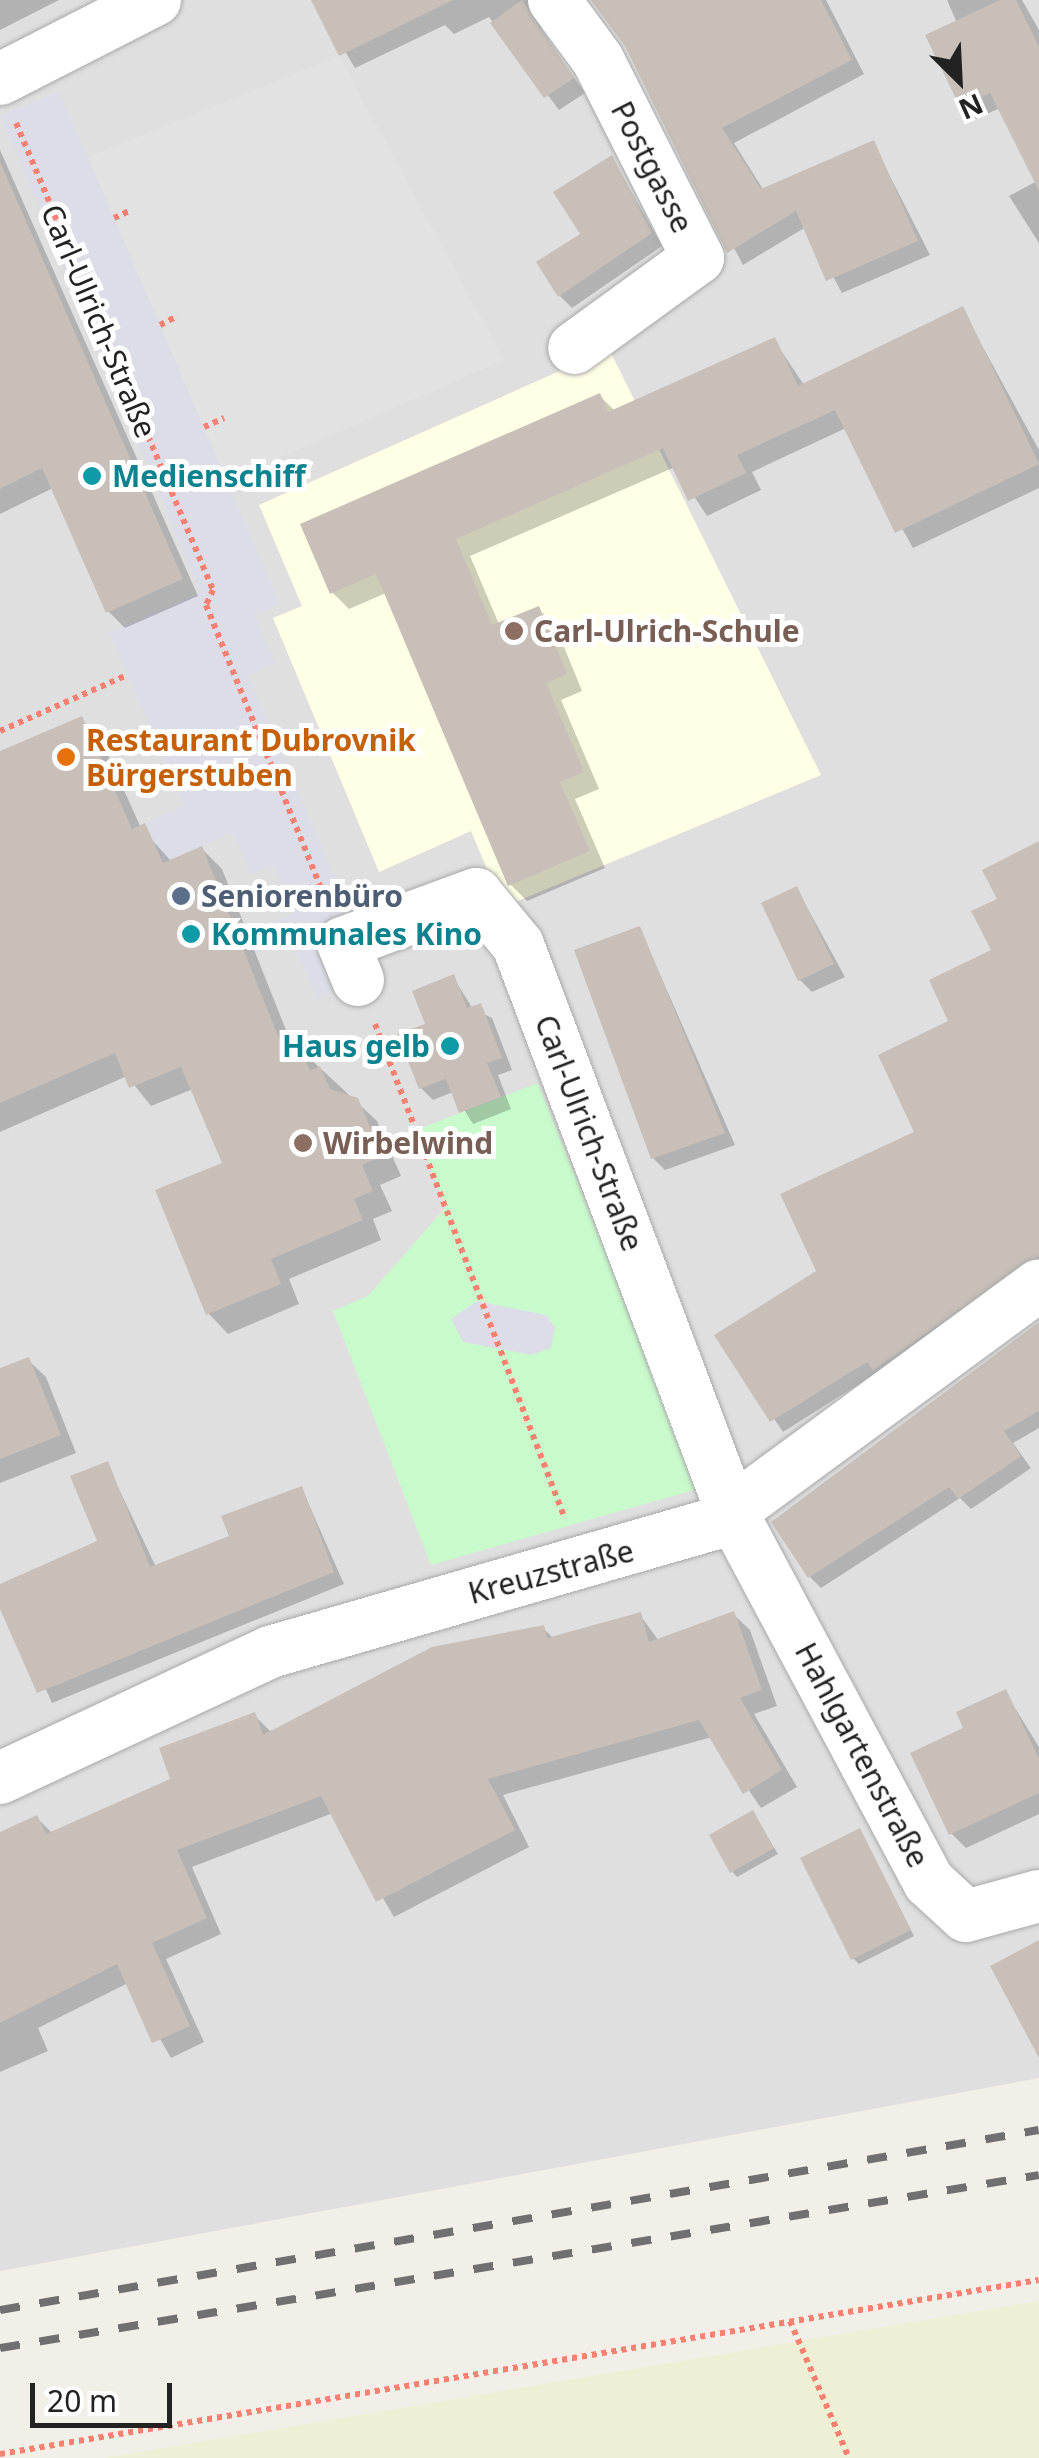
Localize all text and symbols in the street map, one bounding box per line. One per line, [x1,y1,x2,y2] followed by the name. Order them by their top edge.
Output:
[909,30,1009,130] north arrow
[953,85,989,129] text: N
[604,95,700,239] street label: Postgasse
[34,199,164,443] street label: Carl-Ulrich-Straße
[112,458,306,494] place label: Medienschiff
[81,465,103,487] marker: Medienschiff
[534,613,800,649] place label: Carl-Ulrich-Schule
[503,620,525,642] marker: Carl-Ulrich-Schule
[86,722,416,792] place label: Restaurant Dubrovnik Bürgerstuben
[55,746,77,768] marker: Restaurant Dubrovnik Bürgerstuben
[201,878,403,914] place label: Seniorenbüro
[170,885,192,907] marker: Seniorenbüro
[211,916,482,952] place label: Kommunales Kino
[180,923,202,945] marker: Kommunales Kino
[527,1010,651,1256] street label: Carl-Ulrich-Straße
[282,1028,430,1064] place label: Haus gelb
[439,1035,461,1057] marker: Haus gelb
[323,1125,493,1161] place label: Wirbelwind
[292,1132,314,1154] marker: Wirbelwind
[464,1533,638,1611] street label: Kreuzstraße
[788,1637,936,1873] street label: Hahlgartenstraße
[35,2363,178,2425] scale bar
[47,2380,117,2421] text: 20 m

